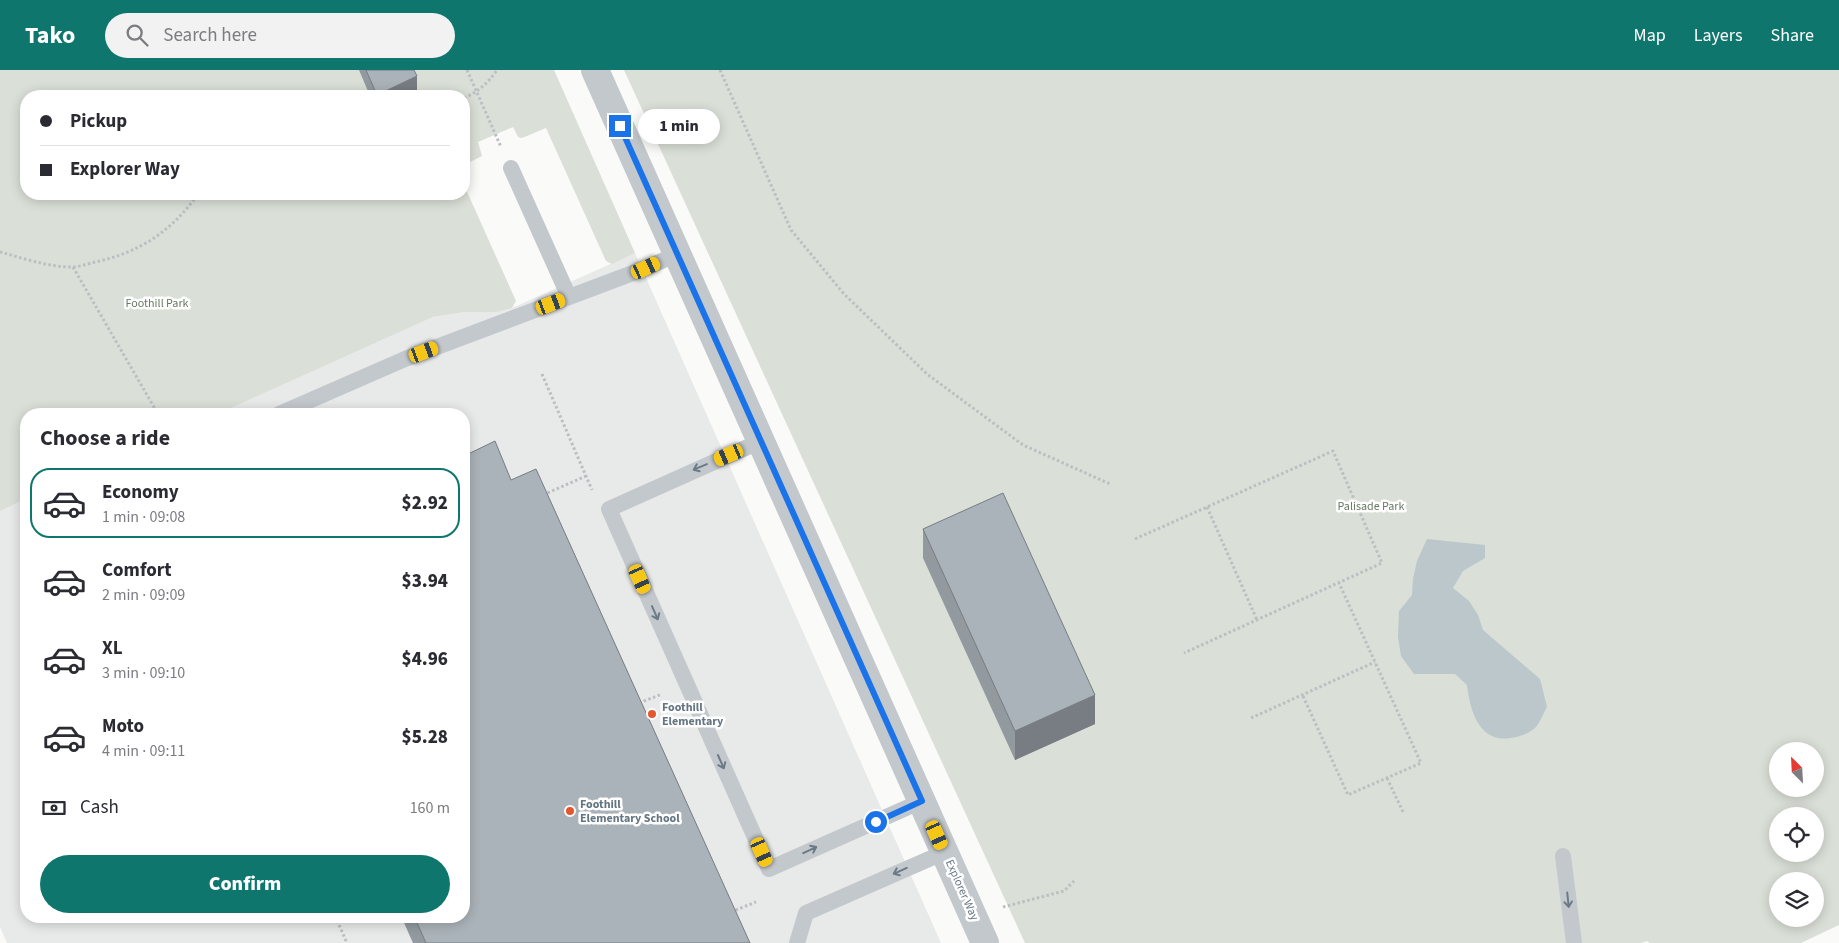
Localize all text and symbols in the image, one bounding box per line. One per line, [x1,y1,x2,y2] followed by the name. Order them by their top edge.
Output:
[105,13,455,58] search box
[25,18,75,53] text: Tako
[123,21,151,49] icon: search
[163,22,257,49] text: Search here
[1634,23,1666,48] text: Map
[1694,23,1743,48] text: Layers
[1771,23,1814,48] text: Share
[70,108,127,135] text: Pickup
[638,108,720,144] callout: 1 min
[609,115,631,137] route end
[659,115,699,137] text: 1 min
[70,156,180,183] text: Explorer Way
[629,255,662,281] car
[534,292,567,316] car
[125,295,189,312] park label: Foothill Park
[407,340,440,364] car
[40,422,170,454] text: Choose a ride
[712,442,745,468] car
[693,463,708,473] one-way arrow
[102,479,179,506] text: Economy
[42,481,87,526] icon: car
[402,490,448,517] text: $2.92
[1338,498,1404,515] park label: Palisade Park
[102,506,185,528] text: 1 min · 09:08
[102,557,172,584] text: Comfort
[42,559,87,604] icon: car
[627,562,652,596] car
[402,568,448,595] text: $3.94
[102,584,185,606] text: 2 min · 09:09
[651,605,661,620] one-way arrow
[102,635,123,662] text: XL
[42,637,87,682] icon: car
[402,646,448,673] text: $4.96
[102,662,185,684] text: 3 min · 09:10
[662,699,724,730] place label: Foothill Elementary
[646,708,658,720] marker: Foothill Elementary
[102,713,144,740] text: Moto
[42,715,87,760] icon: car
[402,724,448,751] text: $5.28
[102,740,185,762] text: 4 min · 09:11
[1769,742,1824,798] north arrow
[1769,742,1824,927] map controls
[717,754,727,769] one-way arrow
[40,794,68,822] icon: cash
[80,794,119,821] text: Cash
[580,796,680,827] place label: Foothill Elementary School
[410,797,450,819] text: 160 m
[564,805,576,817] marker: Foothill Elementary School
[1769,807,1824,862] button: locate
[865,811,887,833] route start
[924,818,949,852] car
[749,835,774,869] car
[802,845,817,855] one-way arrow
[40,855,450,913] button: Confirm
[941,857,983,923] street label: Explorer Way
[893,867,908,877] one-way arrow
[1769,872,1824,927] button: layers
[1563,891,1573,907] one-way arrow

